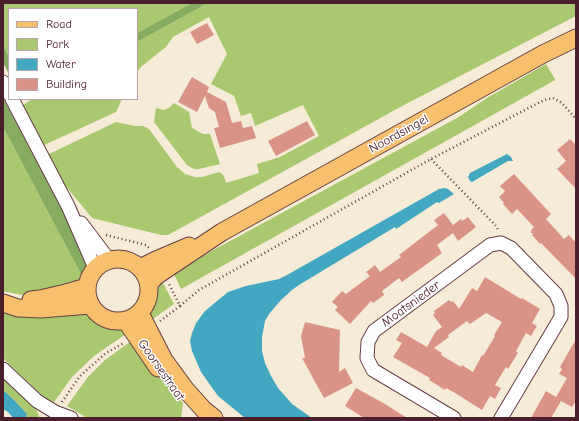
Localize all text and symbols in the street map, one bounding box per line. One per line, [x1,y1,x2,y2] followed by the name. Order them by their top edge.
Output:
[8,8,138,100] legend
[46,17,72,31] text: Road
[46,37,69,51] text: Park
[46,57,76,71] text: Water
[46,77,87,91] text: Building
[366,111,432,157] street label: Noordsingel
[379,277,443,331] street label: Moatsnieder
[134,336,188,404] street label: Goorsestraat

